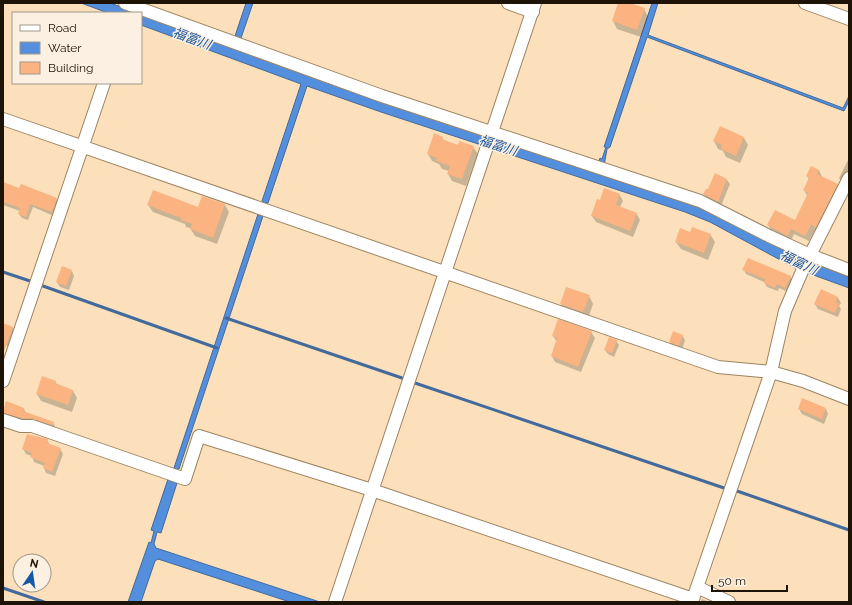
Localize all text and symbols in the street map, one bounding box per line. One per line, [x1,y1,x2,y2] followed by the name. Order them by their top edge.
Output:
[12,12,142,84] legend
[48,21,77,35] text: Road
[171,25,215,53] water label: 福富川
[48,41,82,55] text: Water
[48,61,94,75] text: Building
[477,132,521,159] water label: 福富川
[778,247,821,279] water label: 福富川
[12,553,52,593] north arrow
[29,556,40,571] text: N
[712,567,787,593] scale bar
[718,574,746,588] text: 50 m

